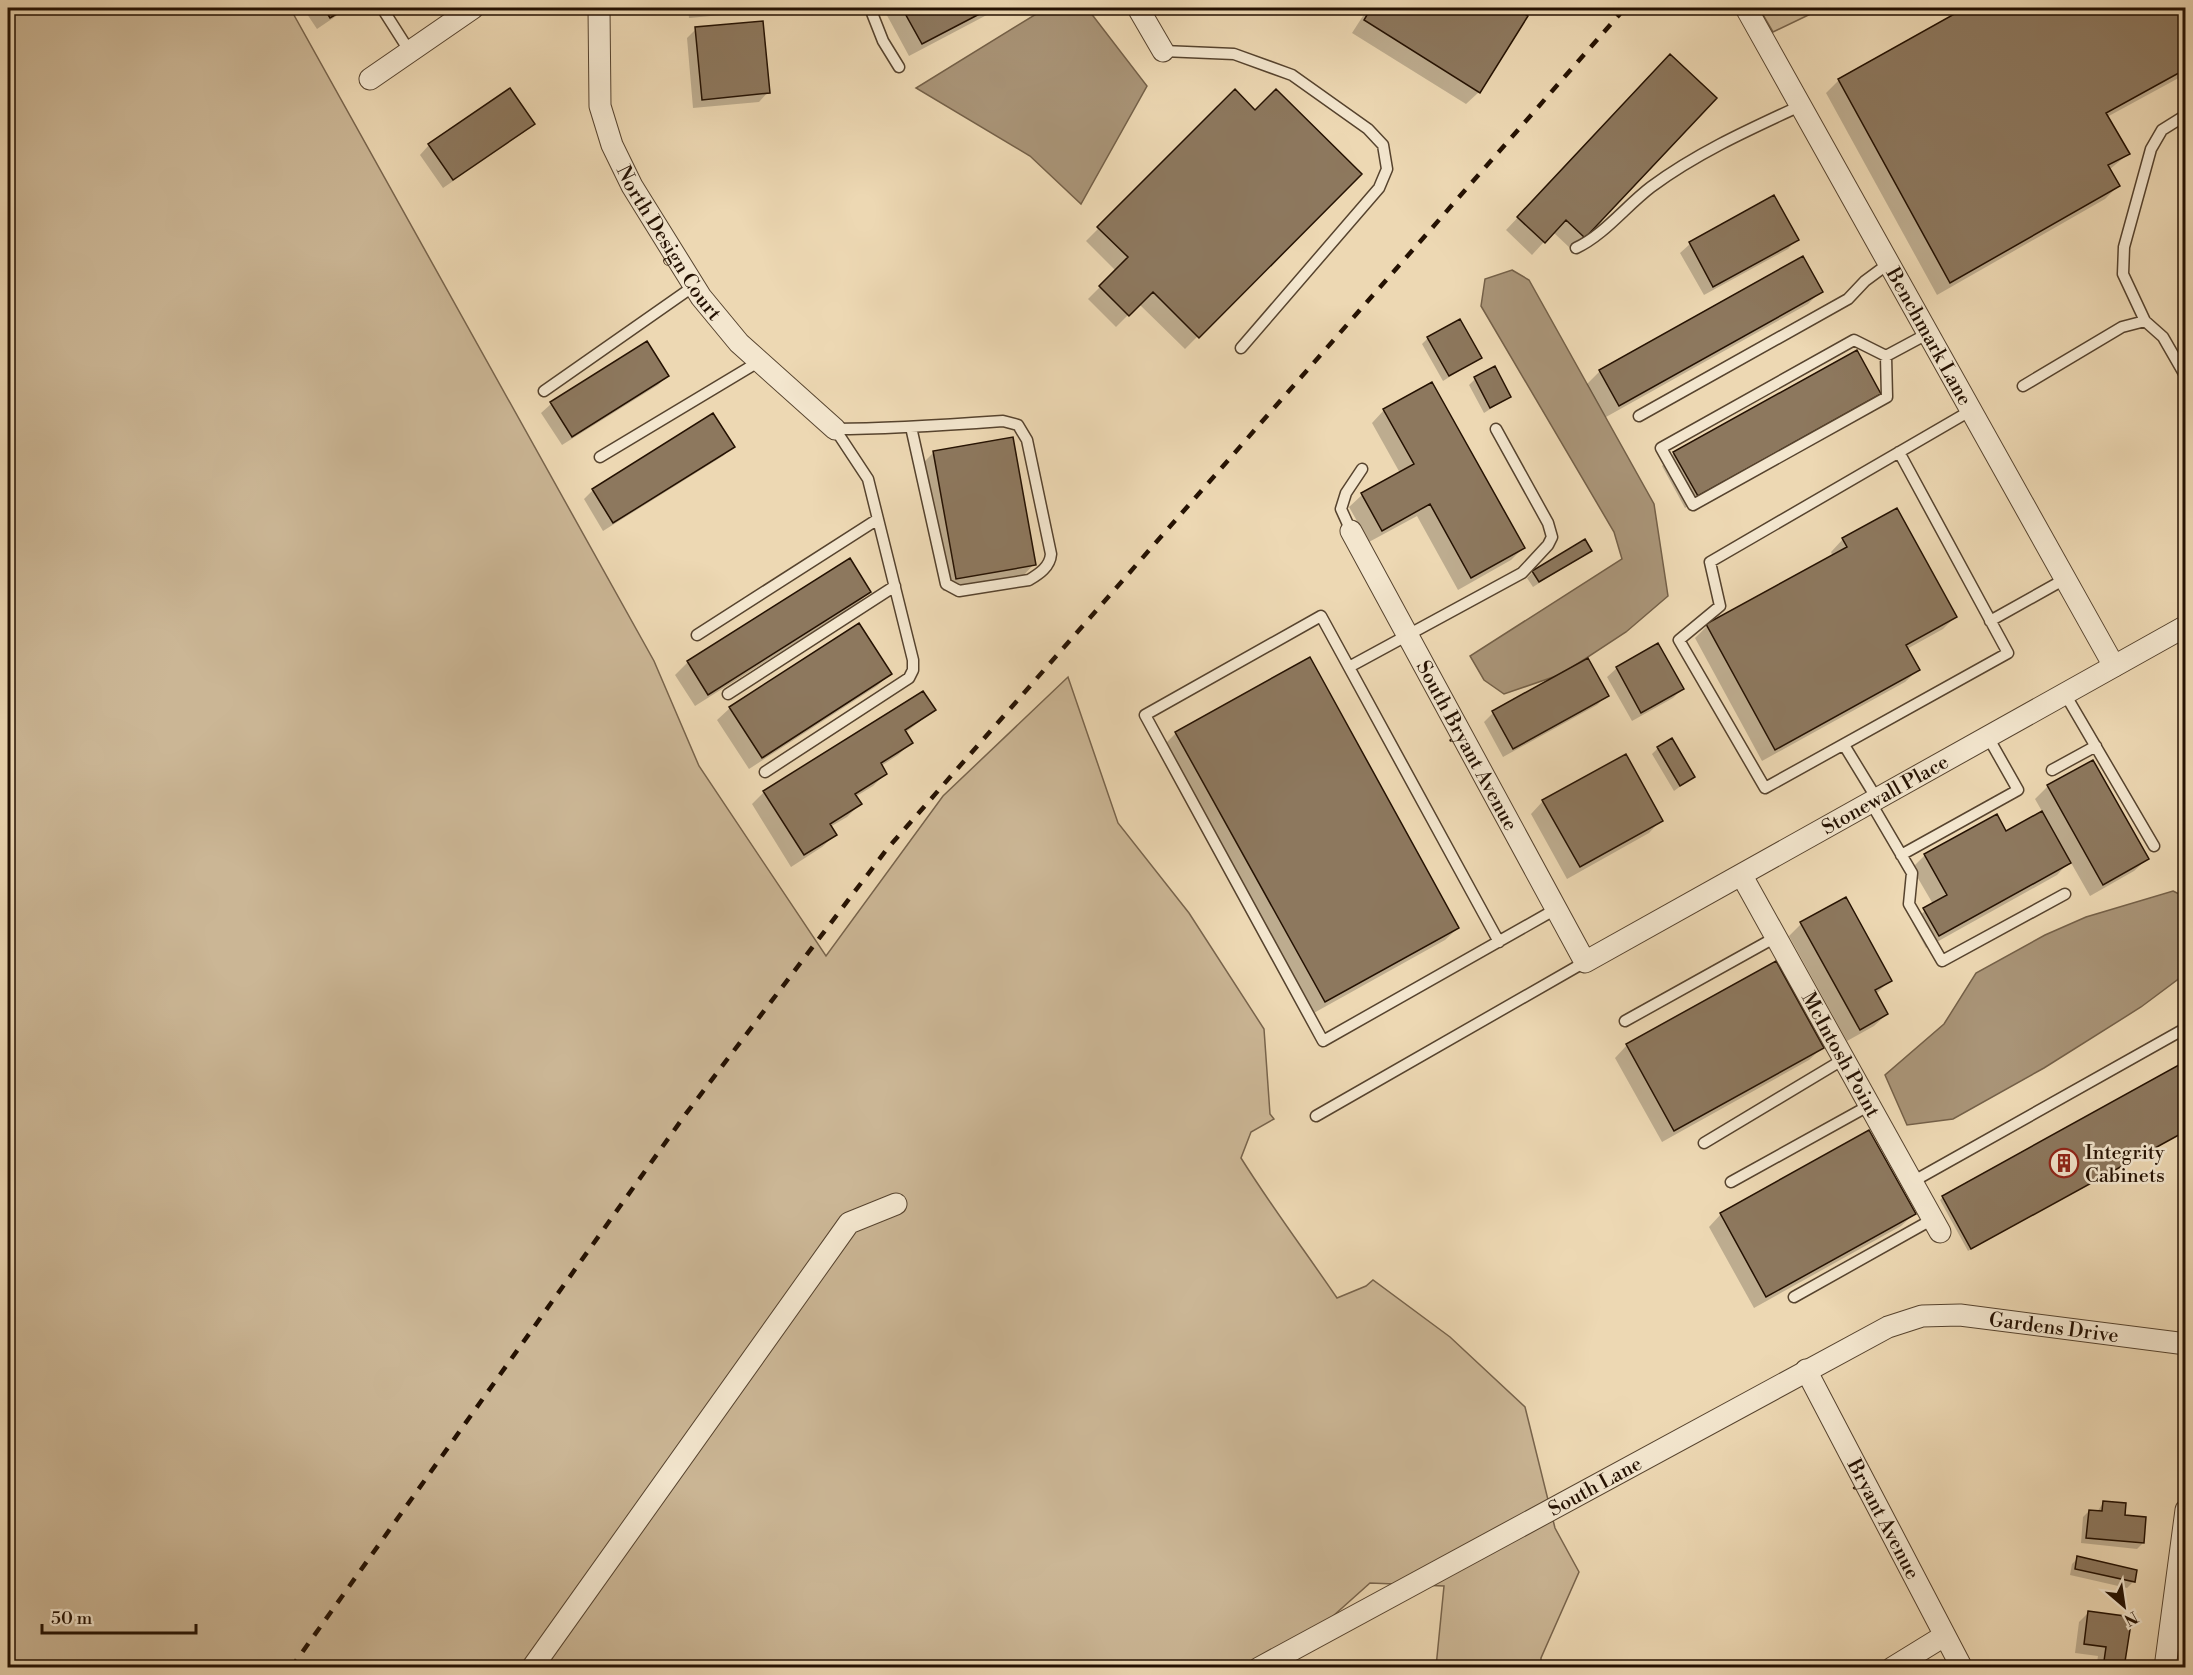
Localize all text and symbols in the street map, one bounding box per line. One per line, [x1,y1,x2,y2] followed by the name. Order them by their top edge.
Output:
[610,162,726,326] street label: North Design Court
[1879,263,1977,410] street label: Benchmark Lane
[1410,657,1522,836] street label: South Bryant Avenue
[1818,750,1953,841] street label: Stonewall Place
[1795,988,1885,1122] street label: McIntosh Point
[2085,1141,2165,1189] place label: Integrity Cabinets
[2048,1147,2080,1179] building icon: Integrity Cabinets
[1987,1308,2120,1349] street label: Gardens Drive
[1544,1452,1647,1523] street label: South Lane
[1840,1454,1924,1584] street label: Bryant Avenue
[2094,1576,2154,1636] north arrow
[42,1597,196,1635] scale bar
[2120,1606,2141,1630] text: N
[51,1607,93,1630] text: 50 m

